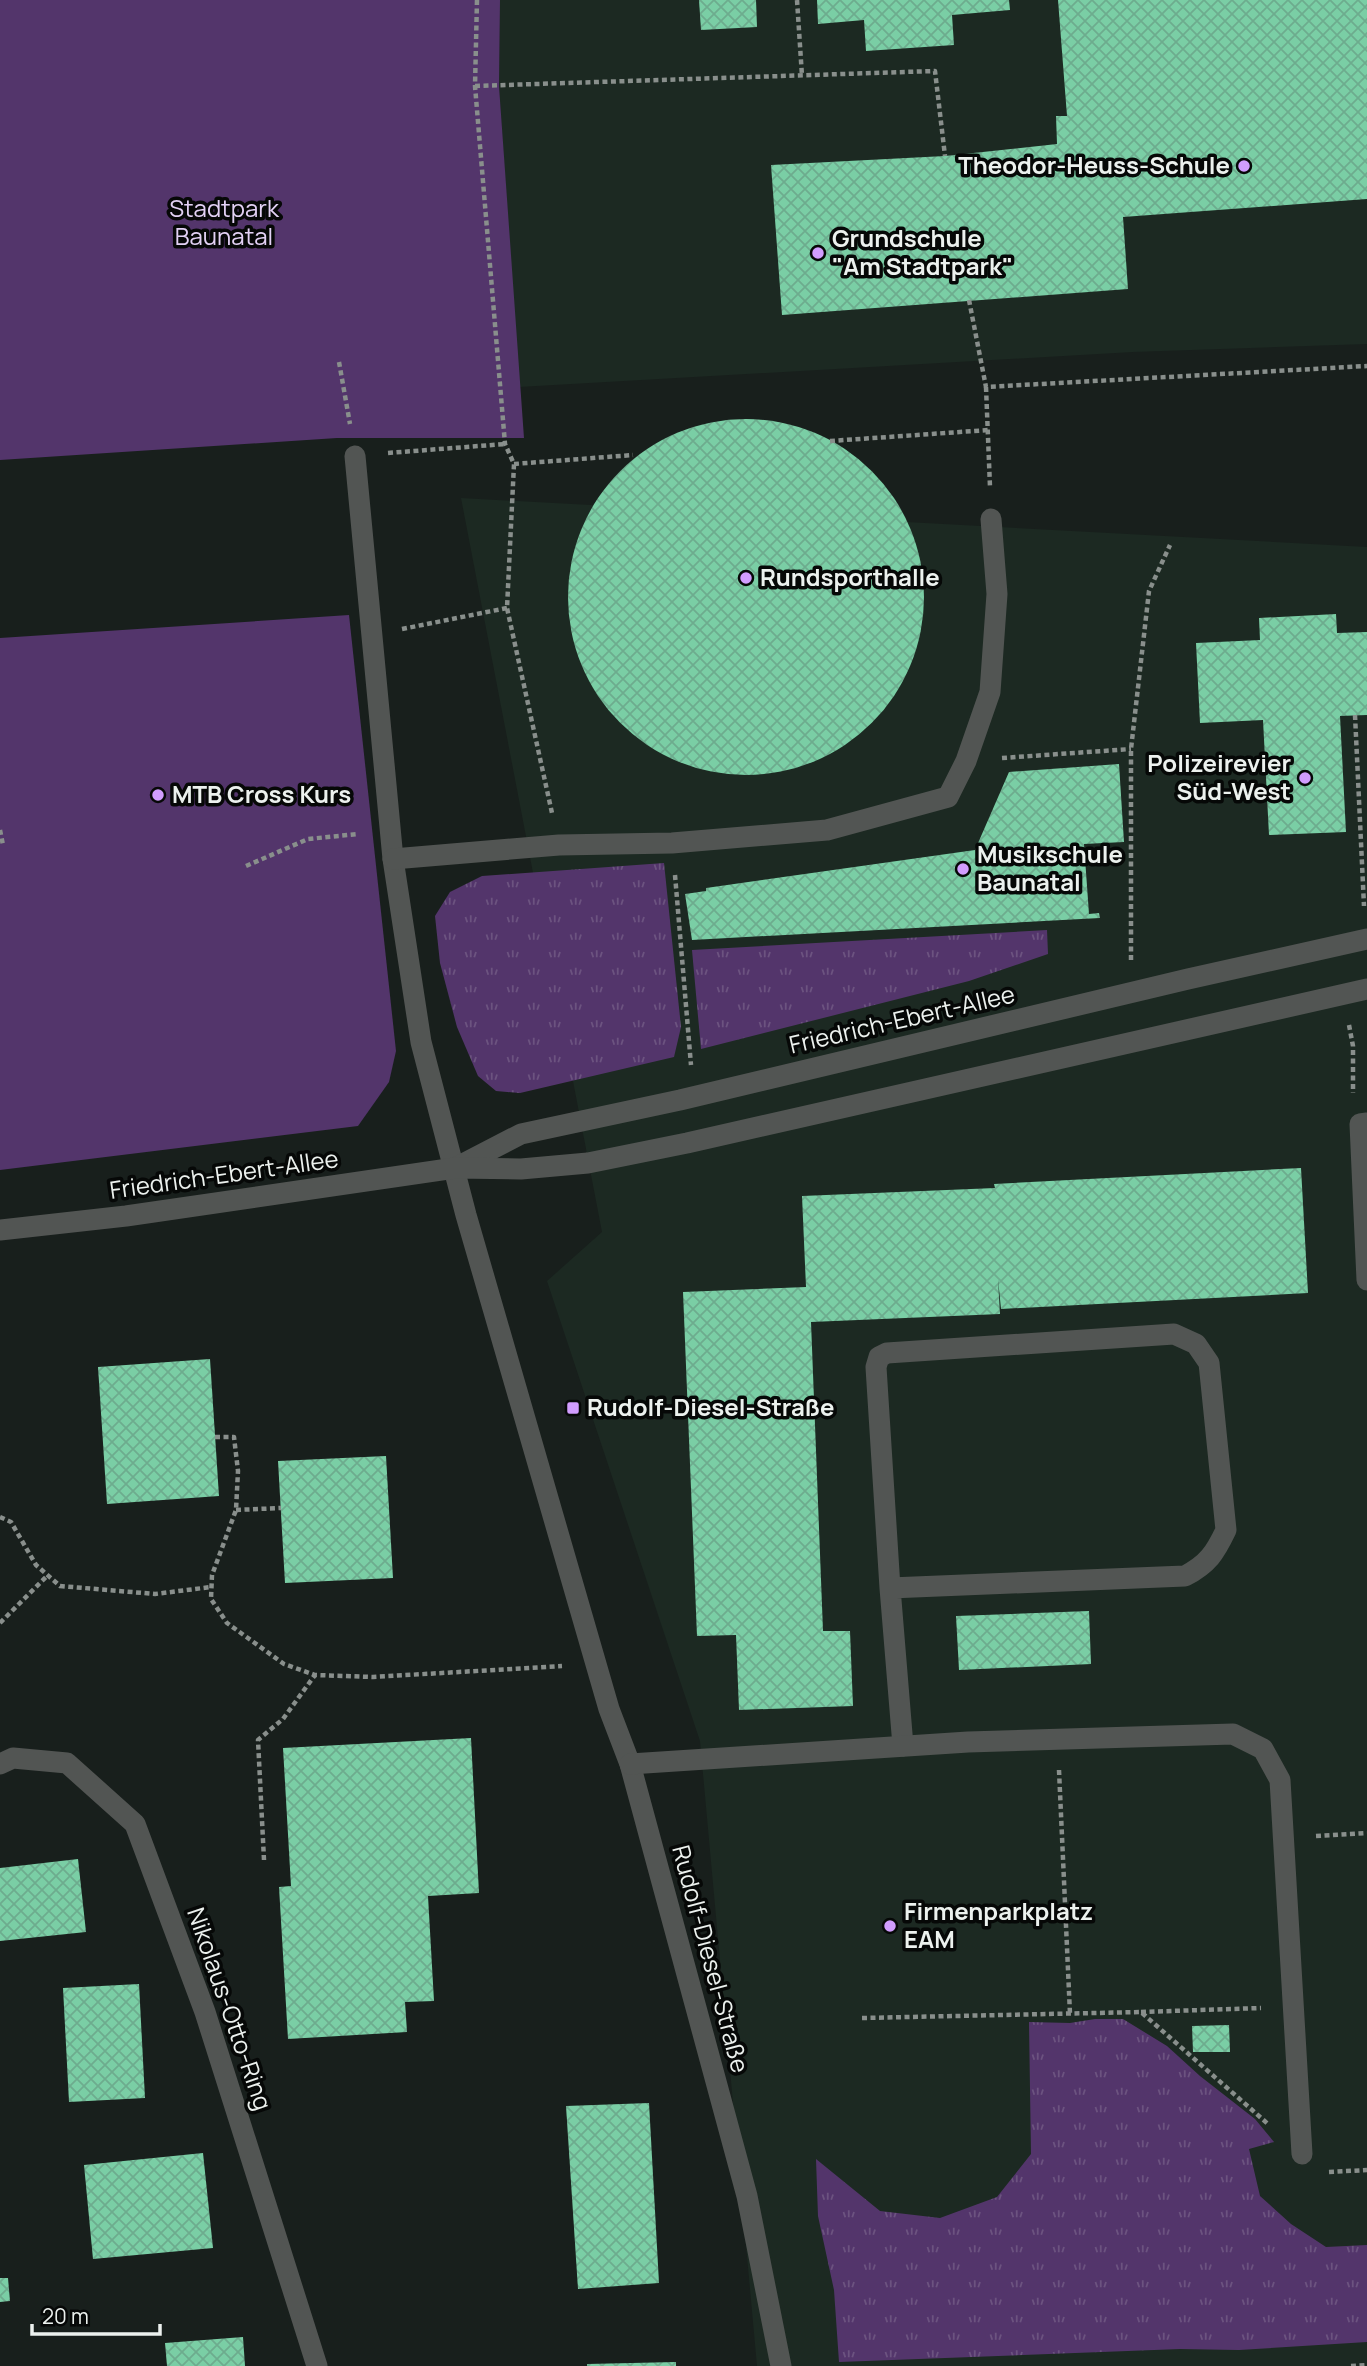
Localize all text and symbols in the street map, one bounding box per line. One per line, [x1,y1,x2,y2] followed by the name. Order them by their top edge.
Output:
[958,148,1230,181] place label: Theodor-Heuss-Schule
[1236,158,1252,174] marker: Theodor-Heuss-Schule
[169,191,280,252] park label: Stadtpark Baunatal
[832,221,1013,282] place label: Grundschule "Am Stadtpark"
[810,245,826,261] marker: Grundschule "Am Stadtpark"
[760,560,940,593] place label: Rundsporthalle
[738,570,754,586] marker: Rundsporthalle
[1147,746,1291,807] place label: Polizeirevier Süd-West
[1297,770,1313,786] marker: Polizeirevier Süd-West
[172,777,351,810] place label: MTB Cross Kurs
[150,787,166,803] marker: MTB Cross Kurs
[977,837,1123,898] place label: Musikschule Baunatal
[955,861,971,877] marker: Musikschule Baunatal
[786,977,1018,1061] street label: Friedrich-Ebert-Allee
[107,1141,340,1206] street label: Friedrich-Ebert-Allee
[587,1390,835,1423] place label: Rudolf-Diesel-Straße
[565,1400,581,1416] marker: Rudolf-Diesel-Straße
[665,1841,758,2076] street label: Rudolf-Diesel-Straße
[904,1894,1093,1955] place label: Firmenparkplatz EAM
[180,1903,281,2114] street label: Nikolaus-Otto-Ring
[882,1918,898,1934] marker: Firmenparkplatz EAM
[32,2292,159,2336] scale bar
[42,2302,89,2330] text: 20 m

